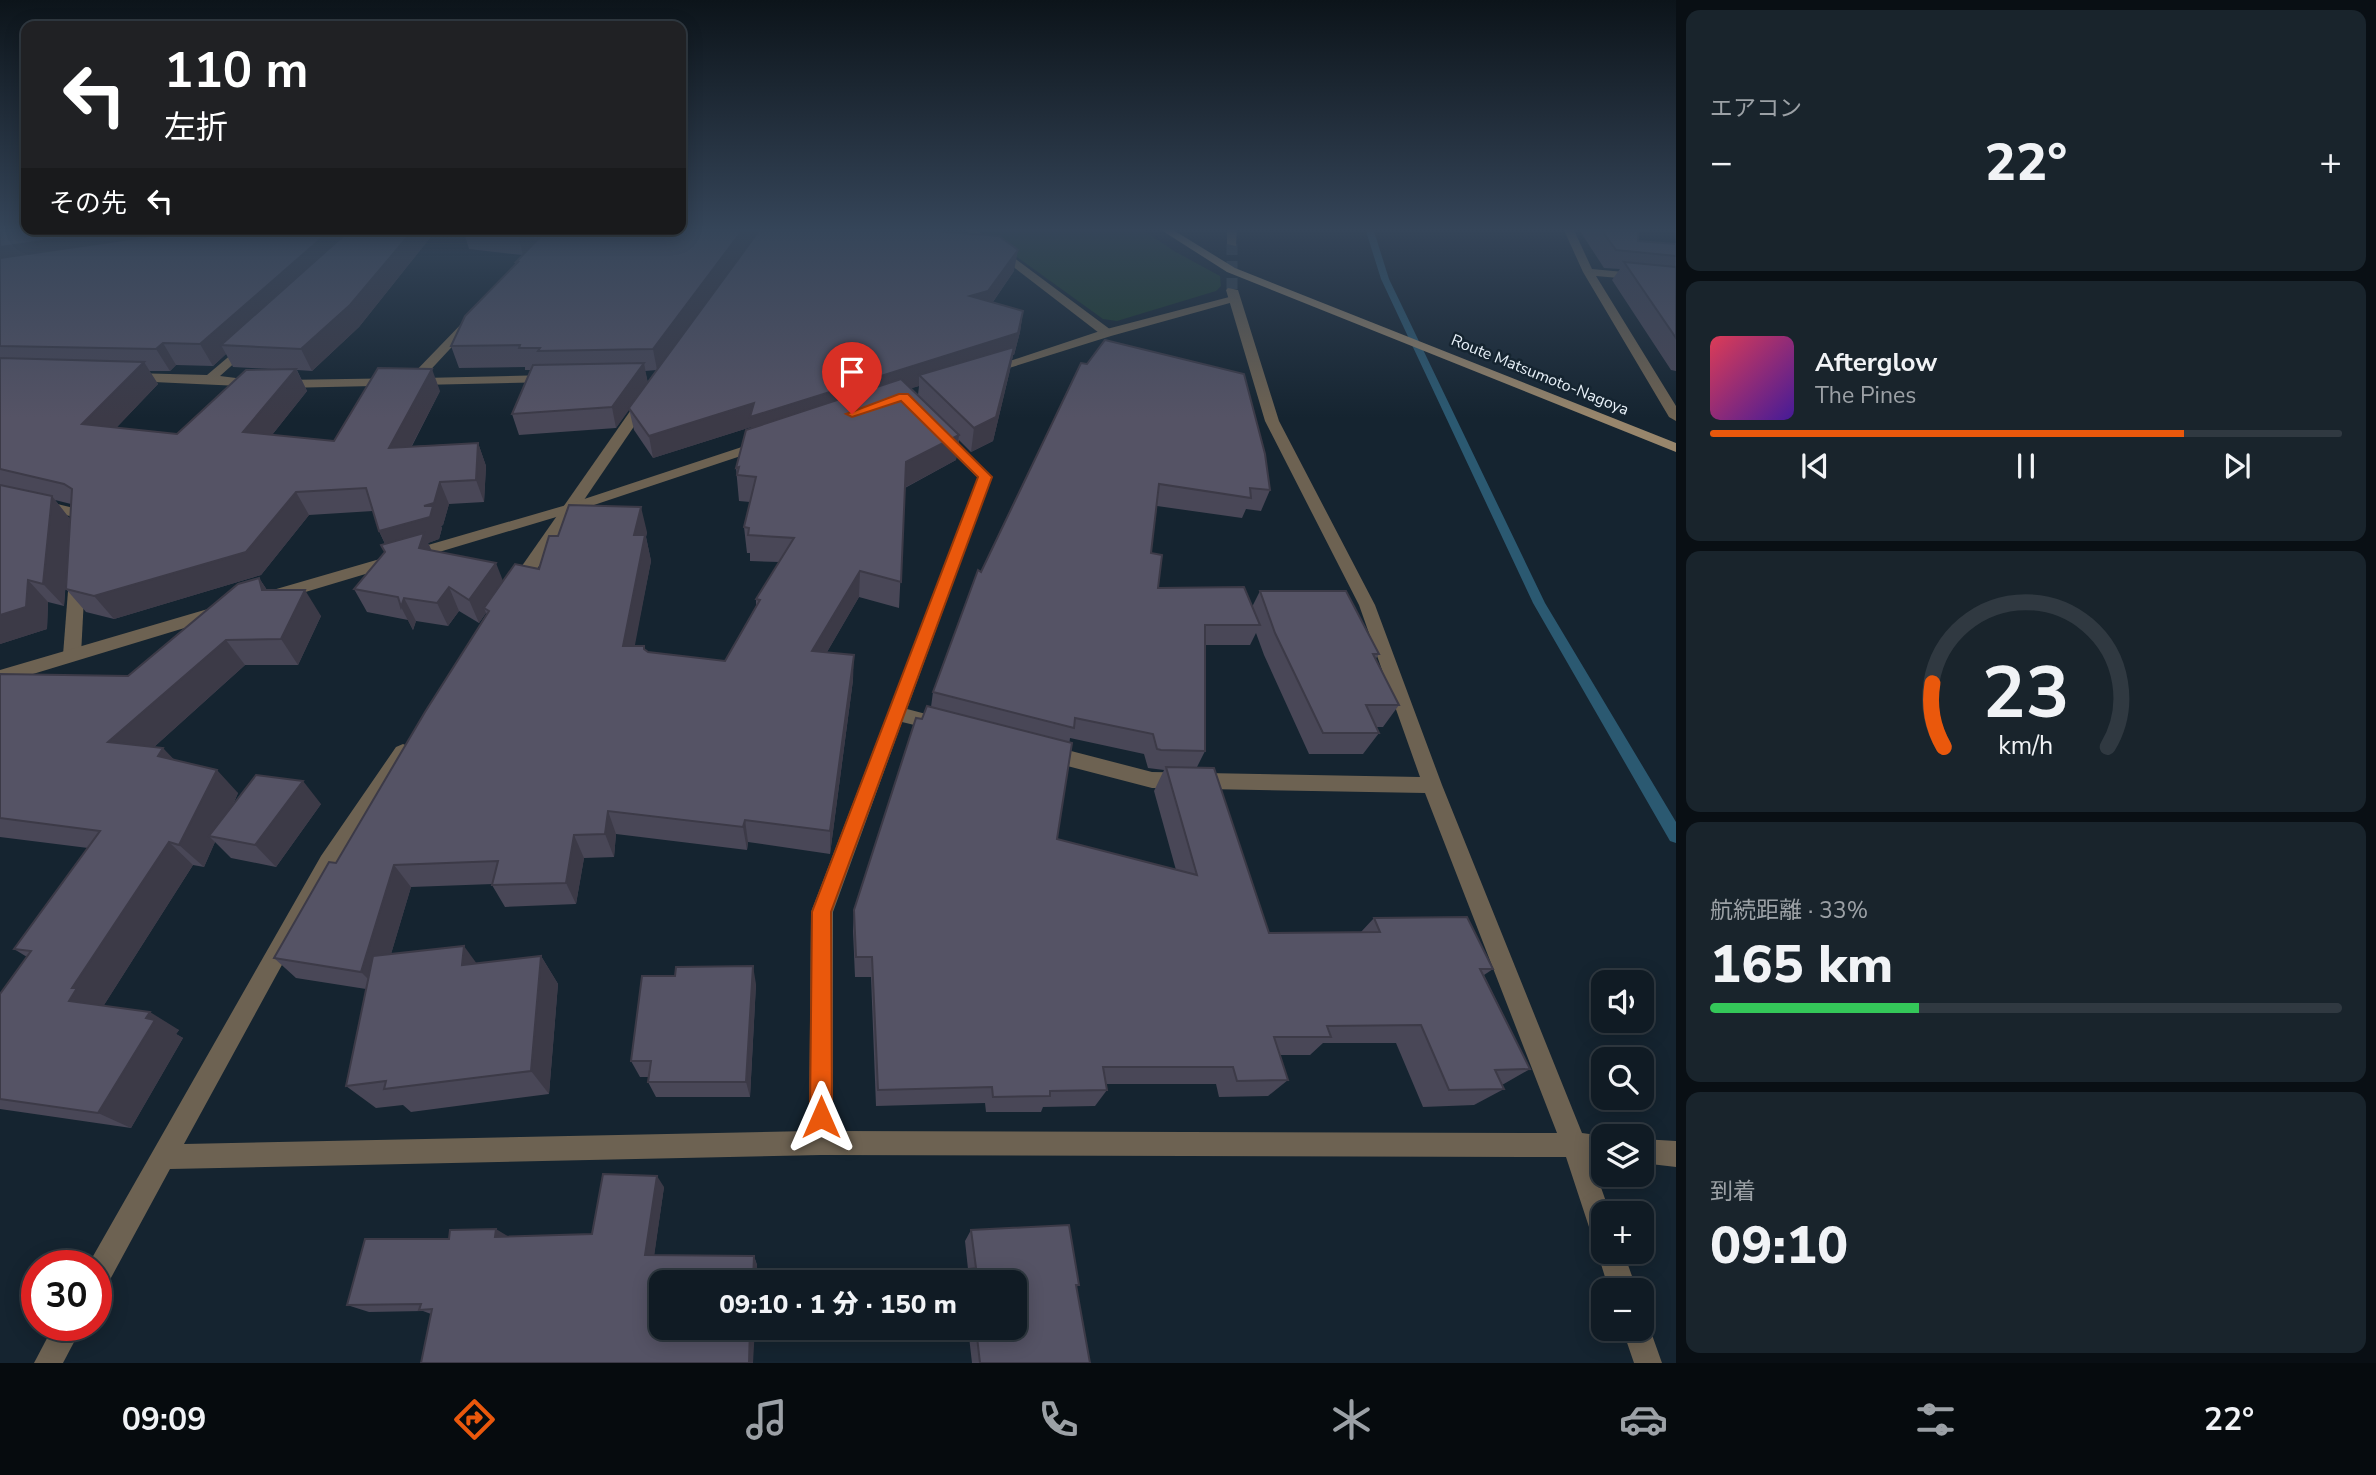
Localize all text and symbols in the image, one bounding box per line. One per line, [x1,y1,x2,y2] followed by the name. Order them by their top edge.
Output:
[164,37,308,104] text: 110 m
[49,49,140,140] icon: left
[1710,93,1802,124] text: エアコン
[164,106,228,149] text: 左折
[1985,127,2067,198] text: 22°
[1710,137,1733,188] text: −
[2319,137,2342,188] text: +
[141,182,179,220] icon: left
[49,186,127,221] text: その先
[1448,329,1632,421] street label: Route Matsumoto-Nagoya
[822,342,882,414] pin
[1815,345,1938,380] text: Afterglow
[833,353,871,391] icon: arrive
[1815,380,1916,411] text: The Pines
[1796,447,1834,485] icon: previous
[2007,447,2045,485] icon: pause
[2218,447,2256,485] icon: next
[1982,644,2070,744] text: 23
[1998,729,2054,763] text: km/h
[1710,895,1868,926] text: 航続距離 · 33%
[1710,929,1893,1000] text: 165 km
[1591,970,1654,1341] map controls
[1591,970,1654,1033] button: sound
[1591,1047,1654,1110] button: search
[784,1080,858,1154] position arrow
[1591,1124,1654,1187] button: layers
[1710,1176,1756,1207] text: 到着
[1591,1201,1654,1264] button: +
[1710,1210,1848,1281] text: 09:10
[21,1250,112,1341] speed limit sign: 30
[1591,1278,1654,1341] button: −
[719,1287,957,1322] text: 09:10 · 1 分 · 150 m
[450,1395,499,1444] icon: directions
[742,1395,791,1444] icon: music
[1034,1395,1083,1444] icon: phone
[1327,1395,1376,1444] icon: climate
[1619,1395,1668,1444] icon: car
[1911,1395,1960,1444] icon: filters
[122,1398,206,1441] text: 09:09
[2204,1398,2254,1441] text: 22°

